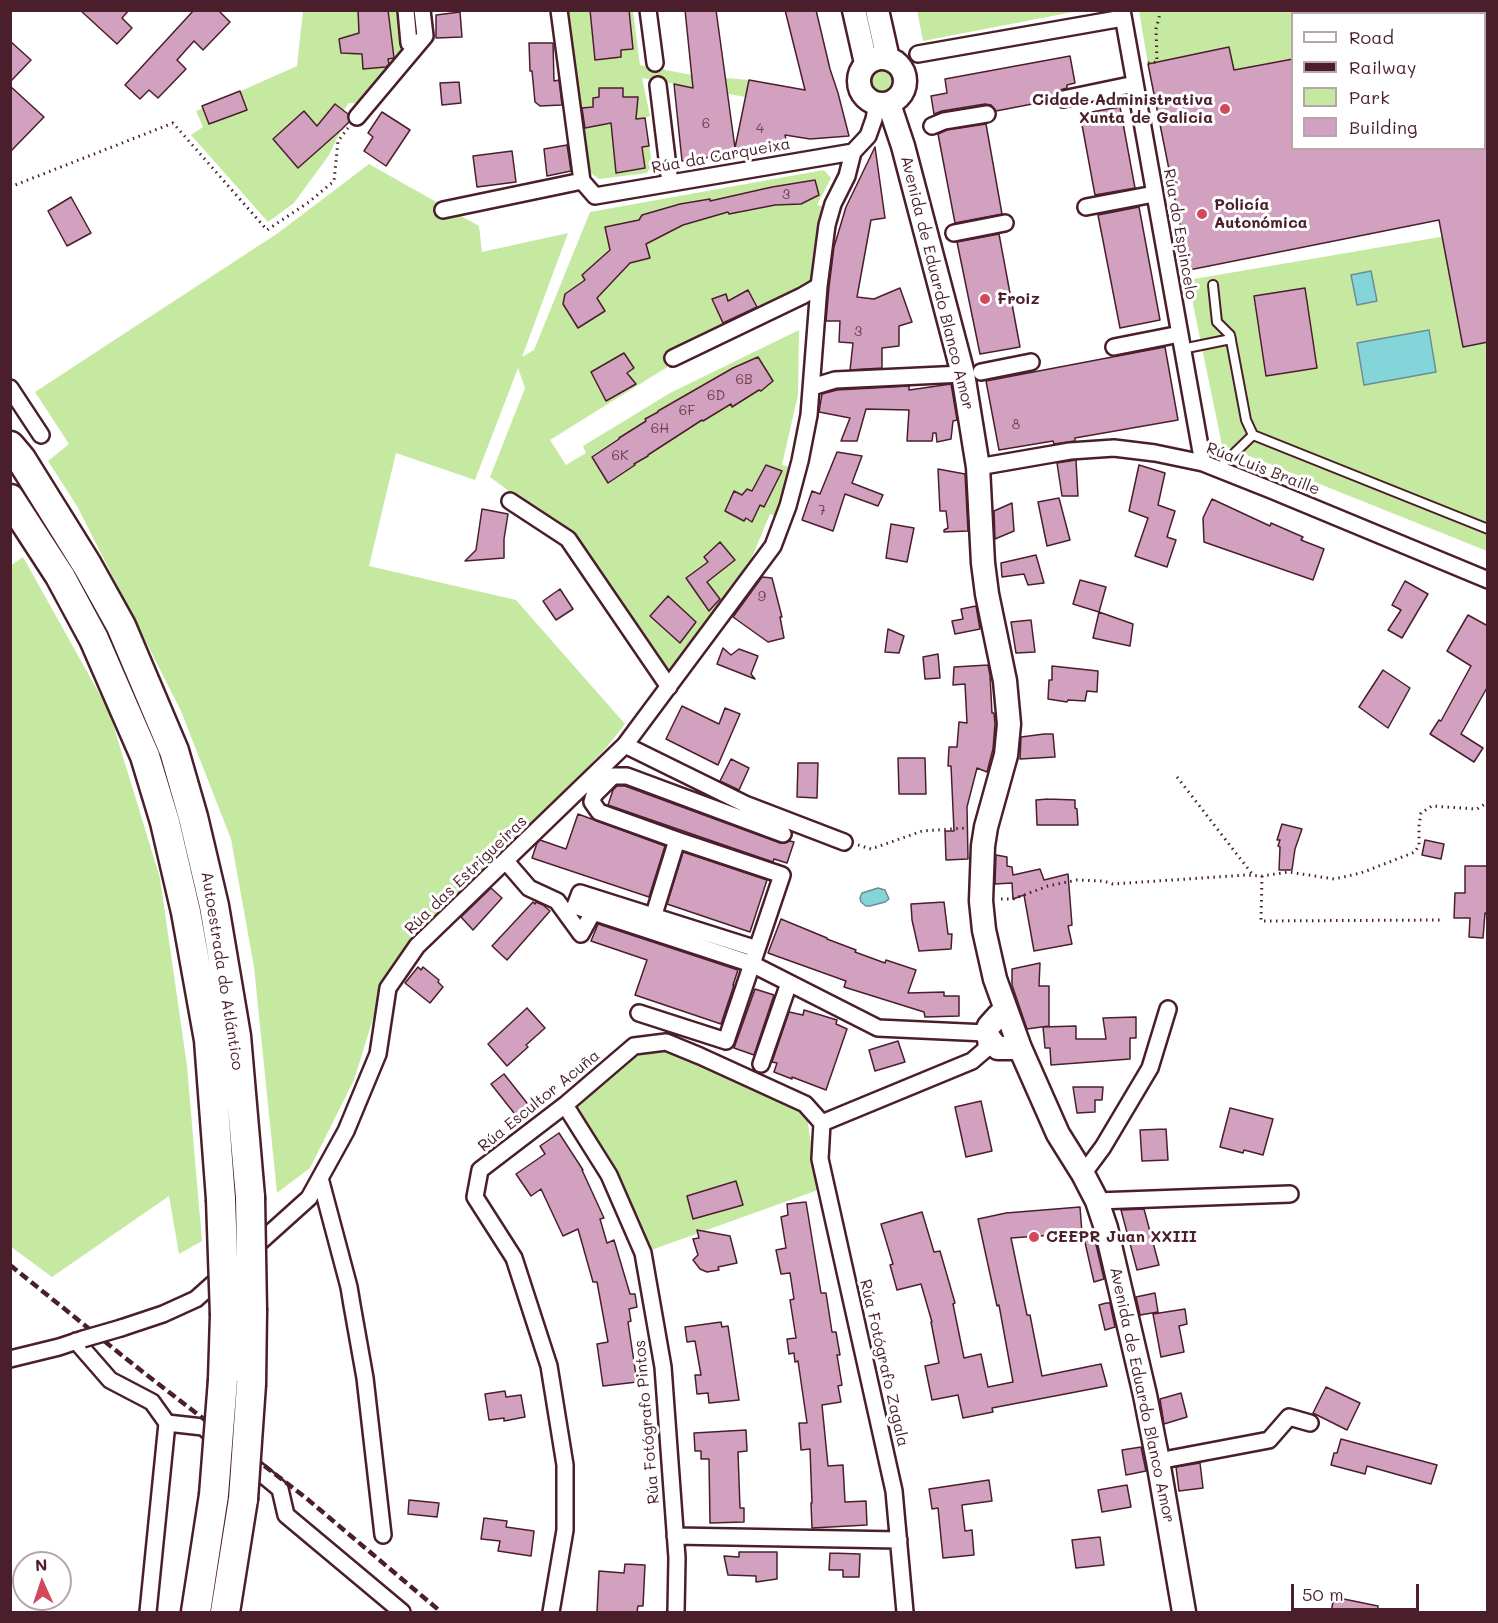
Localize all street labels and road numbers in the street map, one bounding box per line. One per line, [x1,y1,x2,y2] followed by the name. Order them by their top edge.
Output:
[650,134,792,178] street label: Rúa da Carqueixa
[896,154,978,412] street label: Avenida de Eduardo Blanco Amor
[1159,167,1201,301] street label: Rúa do Espincelo
[1204,439,1322,499] street label: Rúa Luis Braille
[401,812,531,938] street label: Rúa das Estrigueiras
[197,870,247,1072] street label: Autoestrada do Atlántico
[474,1046,604,1156] street label: Rúa Escultor Acuña
[1105,1265,1179,1525] street label: Avenida de Eduardo Blanco Amor
[855,1277,913,1449] street label: Rúa Fotógrafo Zagala
[630,1339,664,1505] street label: Rúa Fotógrafo Pintos

